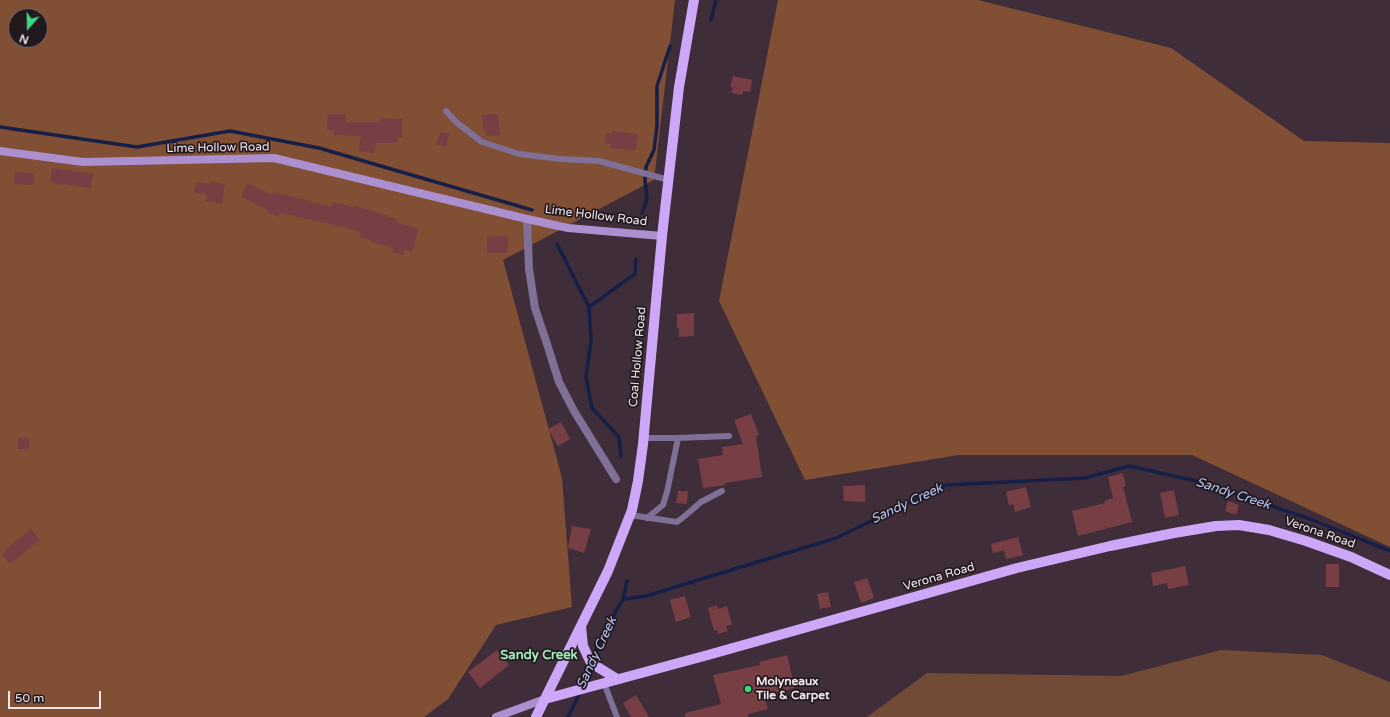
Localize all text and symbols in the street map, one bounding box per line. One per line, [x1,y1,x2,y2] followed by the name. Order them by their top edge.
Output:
[8,8,48,48] north arrow
[18,31,30,46] text: N
[166,140,270,156] street label: Lime Hollow Road
[544,203,648,229] street label: Lime Hollow Road
[626,306,650,408] street label: Coal Hollow Road
[1194,475,1272,513] water label: Sandy Creek
[869,481,945,527] water label: Sandy Creek
[1283,514,1357,552] street label: Verona Road
[902,560,976,594] street label: Verona Road
[574,615,620,691] water label: Sandy Creek
[500,648,578,664] district label: Sandy Creek
[756,675,830,703] place label: Molyneaux Tile & Carpet
[10,683,103,709] scale bar
[743,684,753,694] marker: Molyneaux Tile & Carpet
[15,691,44,705] text: 50 m

